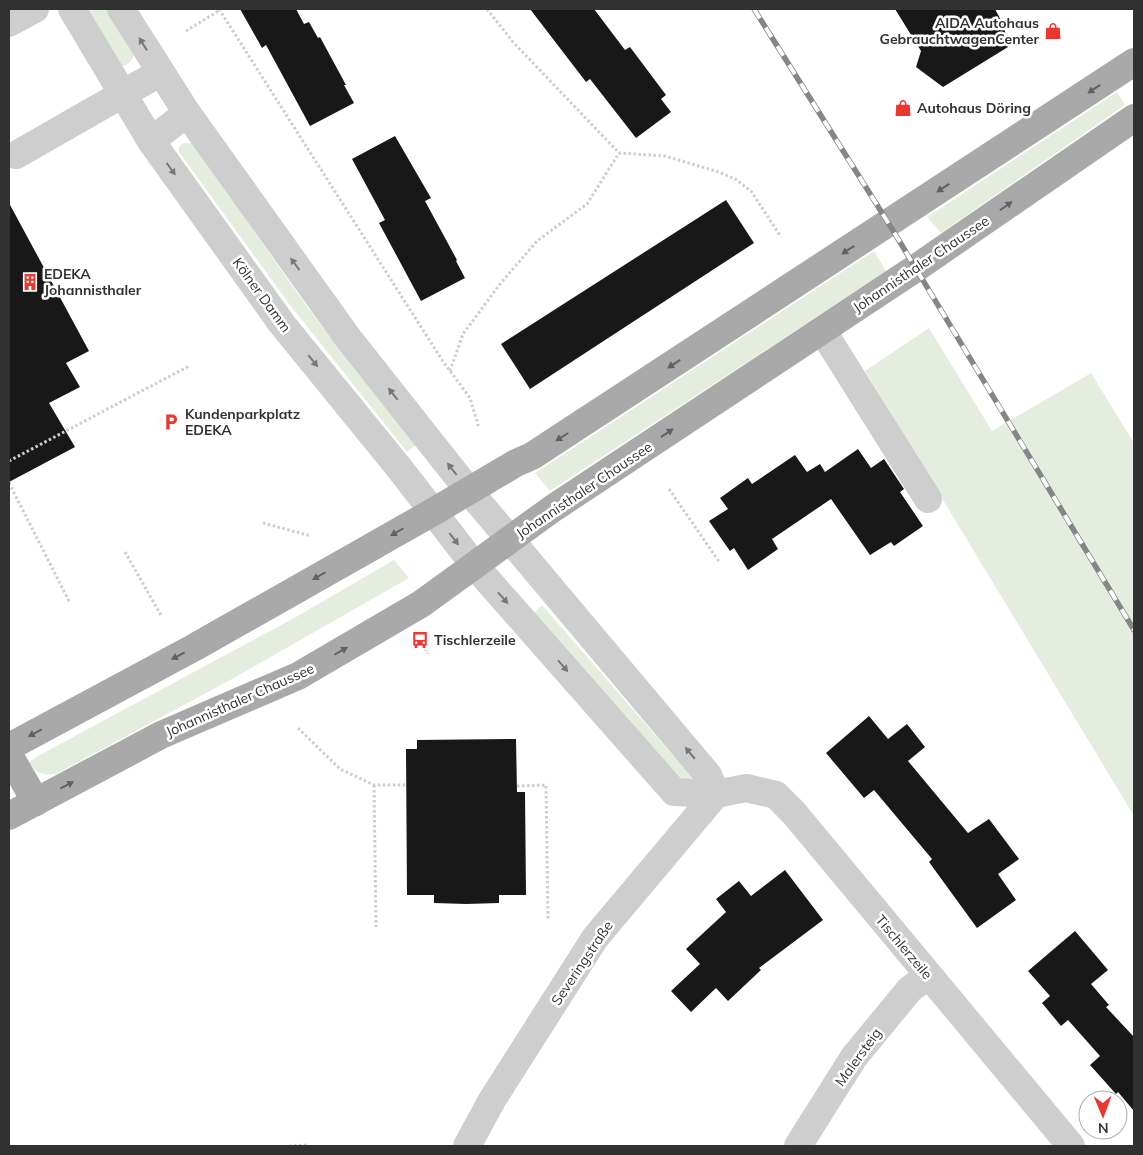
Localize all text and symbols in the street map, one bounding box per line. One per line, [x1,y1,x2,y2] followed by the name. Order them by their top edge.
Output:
[880,14,1039,48] place label: AIDA Autohaus GebrauchtwagenCenter
[1043,21,1063,41] shop icon: AIDA Autohaus GebrauchtwagenCenter
[138,38,148,51] one-way arrow
[1087,84,1100,94] one-way arrow
[893,98,913,118] shop icon: Autohaus Döring
[917,99,1031,117] place label: Autohaus Döring
[166,162,176,176] one-way arrow
[937,183,950,193] one-way arrow
[999,201,1012,211] one-way arrow
[849,212,993,316] street label: Johannisthaler Chaussee
[841,245,854,255] one-way arrow
[229,254,295,336] street label: Kölner Damm
[290,257,300,271] one-way arrow
[44,265,142,299] place label: EDEKA Johannisthaler
[20,272,40,292] building icon: EDEKA Johannisthaler
[307,355,318,368] one-way arrow
[667,359,681,369] one-way arrow
[387,388,398,401] one-way arrow
[185,405,300,439] place label: Kundenparkplatz EDEKA
[161,412,181,432] parking icon: Kundenparkplatz EDEKA
[660,428,674,438] one-way arrow
[556,432,569,441] one-way arrow
[512,438,656,542] street label: Johannisthaler Chaussee
[447,462,457,476] one-way arrow
[391,528,404,537] one-way arrow
[448,532,459,545] one-way arrow
[313,572,326,581] one-way arrow
[497,591,509,603] one-way arrow
[410,630,430,650] bus stop icon: Tischlerzeile
[434,631,516,649] place label: Tischlerzeile
[334,647,348,656] one-way arrow
[171,652,185,660] one-way arrow
[163,659,317,741] street label: Johannisthaler Chaussee
[557,659,569,671] one-way arrow
[27,729,42,737] one-way arrow
[684,748,696,760] one-way arrow
[60,781,74,789] one-way arrow
[872,911,936,983] street label: Tischlerzeile
[547,917,617,1009] street label: Severingstraße
[831,1024,885,1090] street label: Malersteig
[1078,1090,1128,1140] north arrow
[1098,1119,1109,1137] text: N

